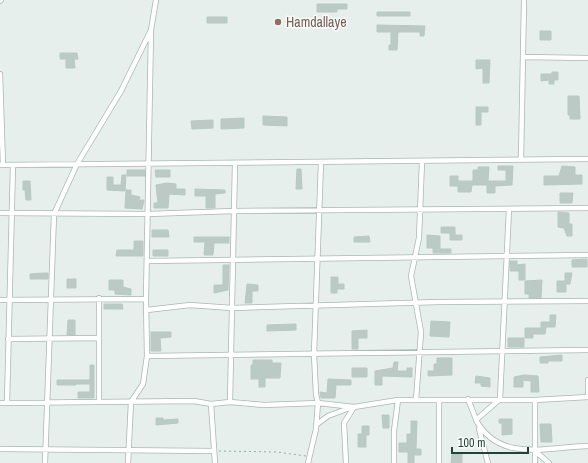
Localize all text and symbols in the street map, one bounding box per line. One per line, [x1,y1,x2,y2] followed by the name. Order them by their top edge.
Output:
[286,13,347,31] place label: Hamdallaye
[273,17,283,27] marker: Hamdallaye
[452,429,528,455] scale bar
[458,435,485,451] text: 100 m

